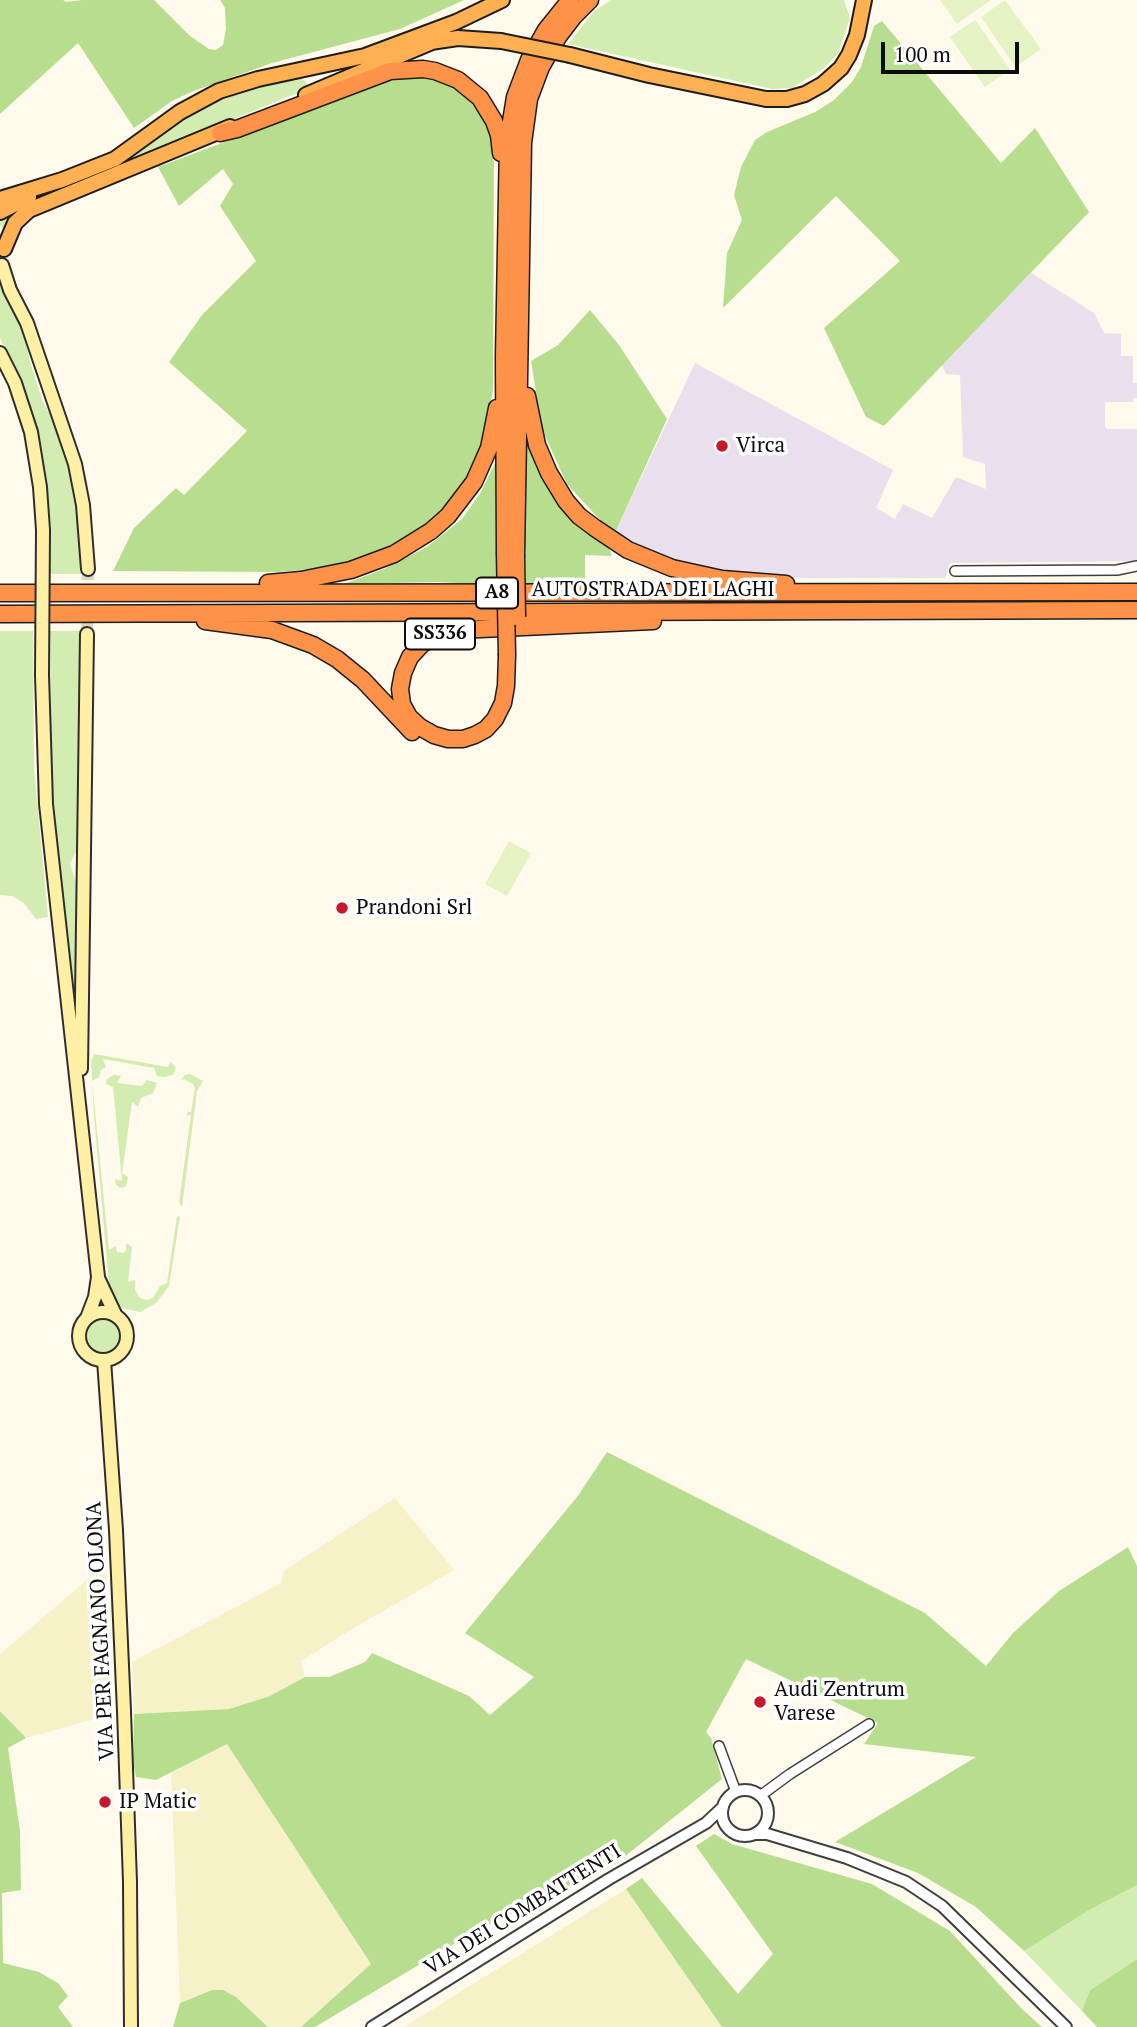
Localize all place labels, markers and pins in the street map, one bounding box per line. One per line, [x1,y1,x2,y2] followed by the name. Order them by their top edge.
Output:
[736,433,785,459] place label: Virca
[714,438,730,454] marker: Virca
[356,895,472,921] place label: Prandoni Srl
[334,900,350,916] marker: Prandoni Srl
[774,1677,905,1727] place label: Audi Zentrum Varese
[752,1694,768,1710] marker: Audi Zentrum Varese
[119,1789,197,1815] place label: IP Matic
[97,1794,113,1810] marker: IP Matic

